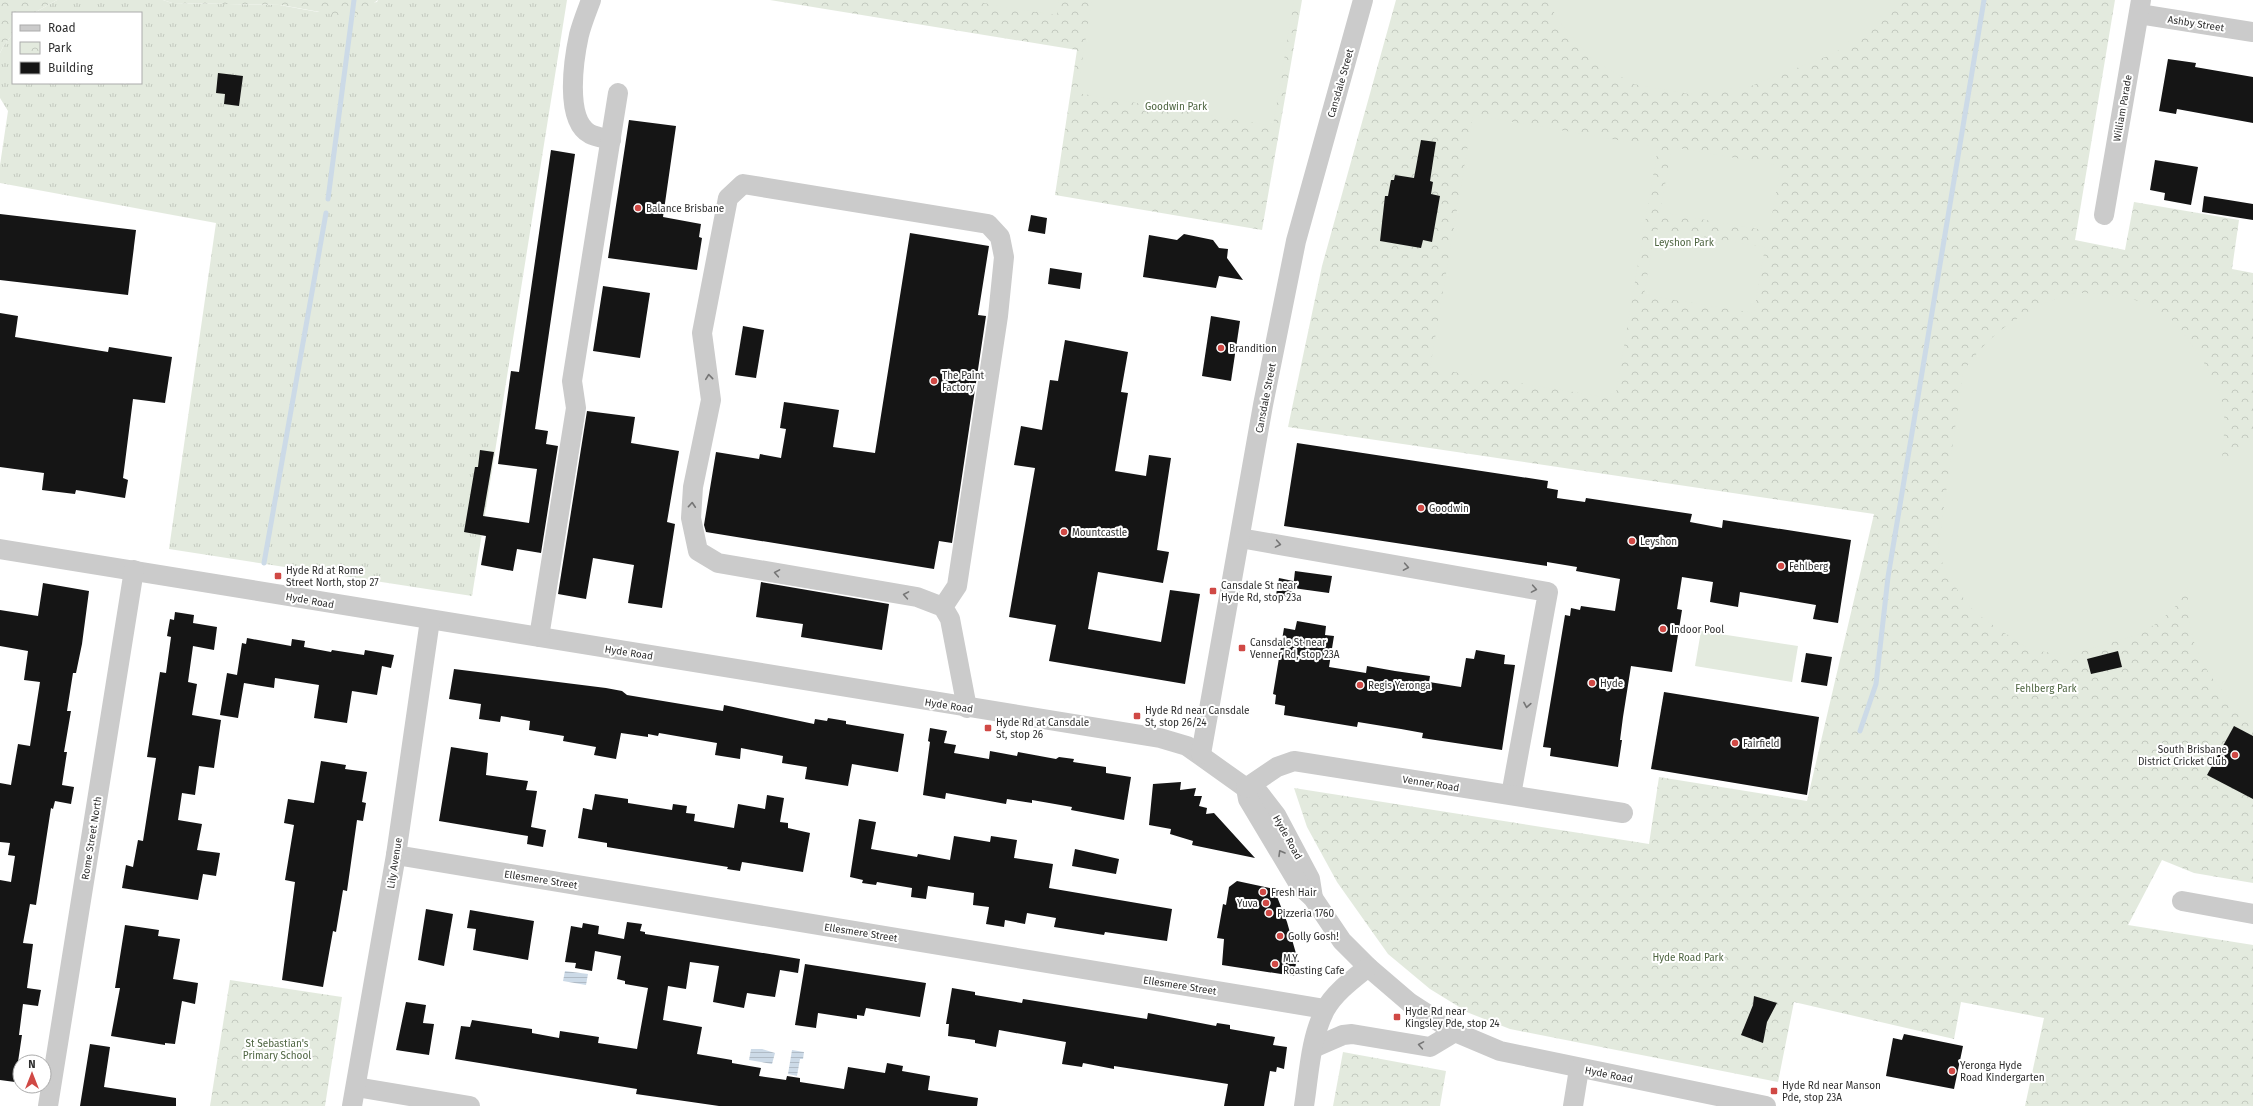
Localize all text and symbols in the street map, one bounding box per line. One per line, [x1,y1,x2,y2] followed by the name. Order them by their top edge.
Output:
[12,12,142,84] legend
[2167,14,2225,34] street label: Ashby Street
[48,21,76,35] text: Road
[48,41,72,55] text: Park
[1325,47,1357,119] street label: Cansdale Street
[48,61,94,75] text: Building
[2111,74,2135,142] street label: William Parade
[1145,101,1208,113] park label: Goodwin Park
[633,203,643,213] marker: Balance Brisbane
[646,203,724,215] place label: Balance Brisbane
[1654,237,1715,249] park label: Leyshon Park
[1216,343,1226,353] marker: Brandition
[1229,343,1277,355] place label: Brandition
[1253,362,1279,434] street label: Cansdale Street
[942,370,985,394] place label: The Paint Factory
[704,374,713,380] one-way arrow
[929,376,939,386] marker: The Paint Factory
[688,502,697,508] one-way arrow
[1416,503,1426,513] marker: Goodwin
[1429,503,1469,515] place label: Goodwin
[1059,527,1069,537] marker: Mountcastle
[1072,527,1127,539] place label: Mountcastle
[1627,536,1637,546] marker: Leyshon
[1640,536,1677,548] place label: Leyshon
[1275,539,1281,548] one-way arrow
[1776,561,1786,571] marker: Fehlberg
[1789,561,1829,573] place label: Fehlberg
[1403,562,1409,570] one-way arrow
[286,565,379,589] place label: Hyde Rd at Rome Street North, stop 27
[774,570,781,578] one-way arrow
[273,571,283,581] marker: Hyde Rd at Rome Street North, stop 27
[1221,580,1302,604] place label: Cansdale St near Hyde Rd, stop 23a
[1531,584,1537,593] one-way arrow
[1208,586,1218,596] marker: Cansdale St near Hyde Rd, stop 23a
[285,591,335,611] street label: Hyde Road
[902,592,909,600] one-way arrow
[1658,624,1668,634] marker: Indoor Pool
[1671,624,1724,636] place label: Indoor Pool
[1250,637,1340,661] place label: Cansdale St near Venner Rd, stop 23A
[604,643,654,663] street label: Hyde Road
[1237,643,1247,653] marker: Cansdale St near Venner Rd, stop 23A
[1587,678,1597,688] marker: Hyde
[1600,678,1623,690] place label: Hyde
[1355,680,1365,690] marker: Regis Yeronga
[1368,680,1431,692] place label: Regis Yeronga
[2015,683,2078,695] park label: Fehlberg Park
[924,696,974,716] street label: Hyde Road
[1523,702,1532,709] one-way arrow
[1145,705,1250,729] place label: Hyde Rd near Cansdale St, stop 26/24
[1132,711,1142,721] marker: Hyde Rd near Cansdale St, stop 26/24
[996,717,1089,741] place label: Hyde Rd at Cansdale St, stop 26
[983,723,993,733] marker: Hyde Rd at Cansdale St, stop 26
[1730,738,1740,748] marker: Fairfield
[1743,738,1780,750] place label: Fairfield
[2138,744,2227,768] place label: South Brisbane District Cricket Club
[2230,750,2240,760] marker: South Brisbane District Cricket Club
[1402,774,1460,794] street label: Venner Road
[79,796,104,881] street label: Rome Street North
[1270,813,1304,862] street label: Hyde Road
[385,837,405,889] street label: Lily Avenue
[1278,849,1285,857] one-way arrow
[503,868,579,892] street label: Ellesmere Street
[1258,887,1268,897] marker: Fresh Hair
[1271,887,1317,899] place label: Fresh Hair
[1237,898,1258,910] place label: Yuva
[1261,898,1271,908] marker: Yuva
[1264,908,1274,918] marker: Pizzeria 1760
[1277,908,1334,920] place label: Pizzeria 1760
[823,921,899,945] street label: Ellesmere Street
[1275,931,1285,941] marker: Golly Gosh!
[1288,931,1339,943] place label: Golly Gosh!
[1652,952,1724,964] park label: Hyde Road Park
[1283,953,1344,977] place label: M.Y. Roasting Cafe
[1270,959,1280,969] marker: M.Y. Roasting Cafe
[1142,974,1218,998] street label: Ellesmere Street
[1405,1006,1500,1030] place label: Hyde Rd near Kingsley Pde, stop 24
[1392,1012,1402,1022] marker: Hyde Rd near Kingsley Pde, stop 24
[243,1038,311,1062] park label: St Sebastian's Primary School
[1418,1042,1424,1050] one-way arrow
[12,1054,52,1094] north arrow
[28,1058,36,1071] text: N
[1960,1060,2045,1084] place label: Yeronga Hyde Road Kindergarten
[1584,1064,1634,1086] street label: Hyde Road
[1947,1066,1957,1076] marker: Yeronga Hyde Road Kindergarten
[1782,1080,1881,1104] place label: Hyde Rd near Manson Pde, stop 23A
[1769,1086,1779,1096] marker: Hyde Rd near Manson Pde, stop 23A

